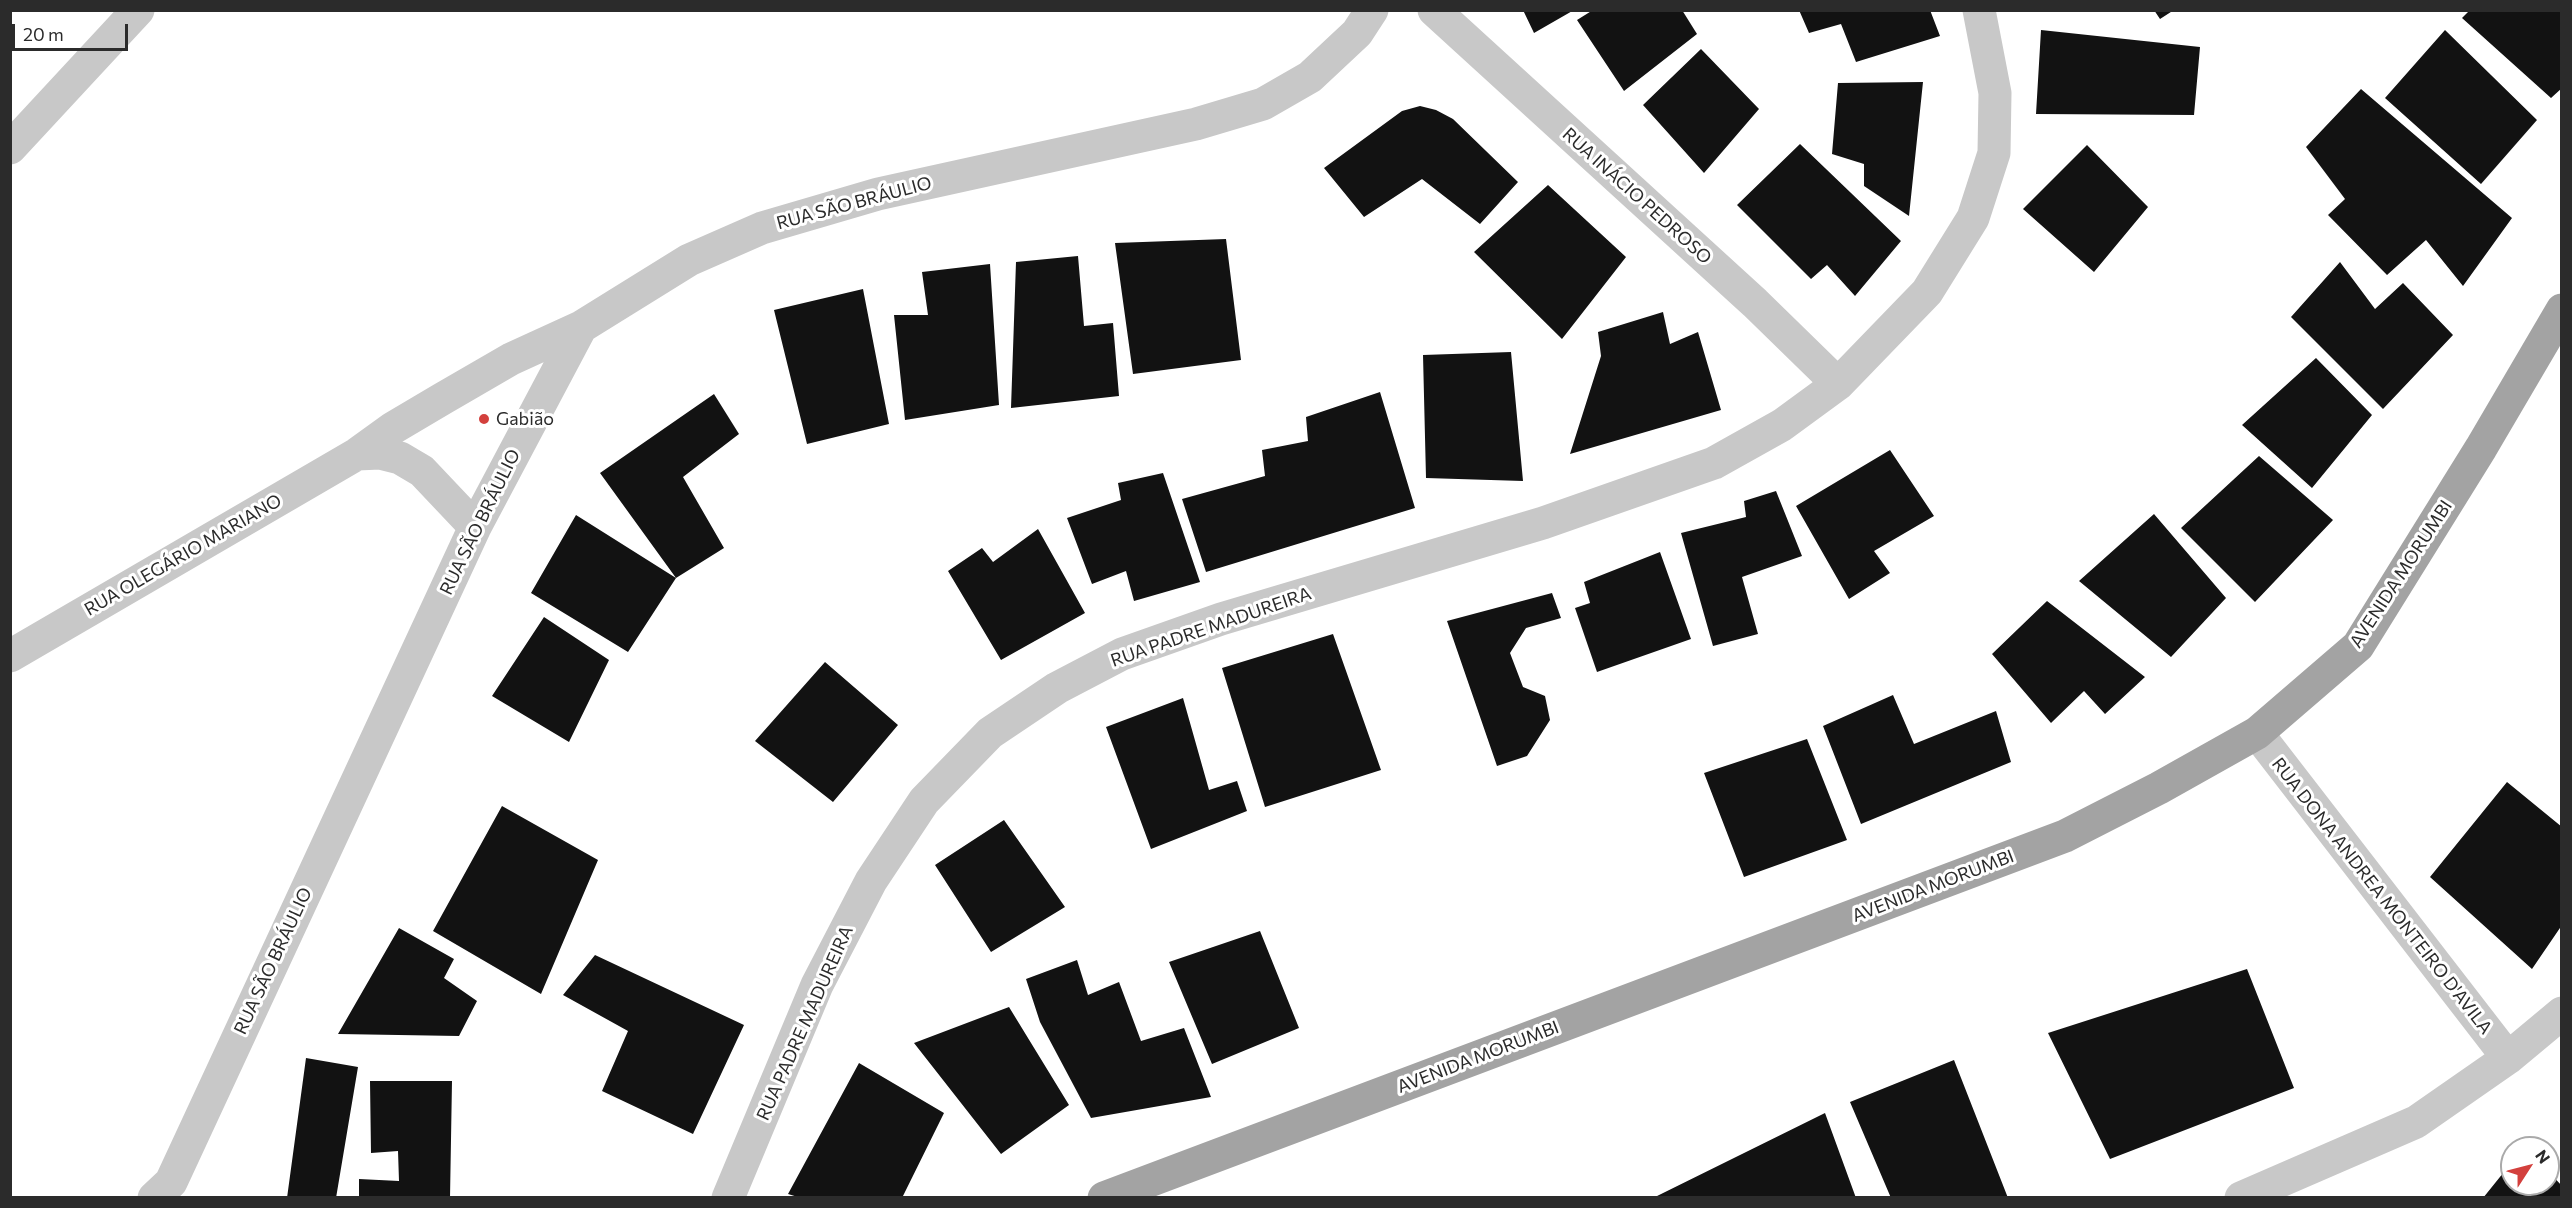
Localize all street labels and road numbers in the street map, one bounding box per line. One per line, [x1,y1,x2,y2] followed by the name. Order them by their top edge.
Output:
[1558,123,1716,269] street label: RUA INÁCIO PEDROSO
[774,172,934,234] street label: RUA SÃO BRÁULIO
[435,446,525,598] street label: RUA SÃO BRÁULIO
[81,490,285,620] street label: RUA OLEGÁRIO MARIANO
[2345,496,2457,652] street label: AVENIDA MORUMBI
[1108,582,1314,672] street label: RUA PADRE MADUREIRA
[2267,753,2497,1039] street label: RUA DONA ANDREA MONTEIRO D'AVILA
[1849,845,2017,927] street label: AVENIDA MORUMBI
[230,884,316,1038] street label: RUA SÃO BRÁULIO
[752,922,858,1124] street label: RUA PADRE MADUREIRA
[1394,1016,1562,1098] street label: AVENIDA MORUMBI

